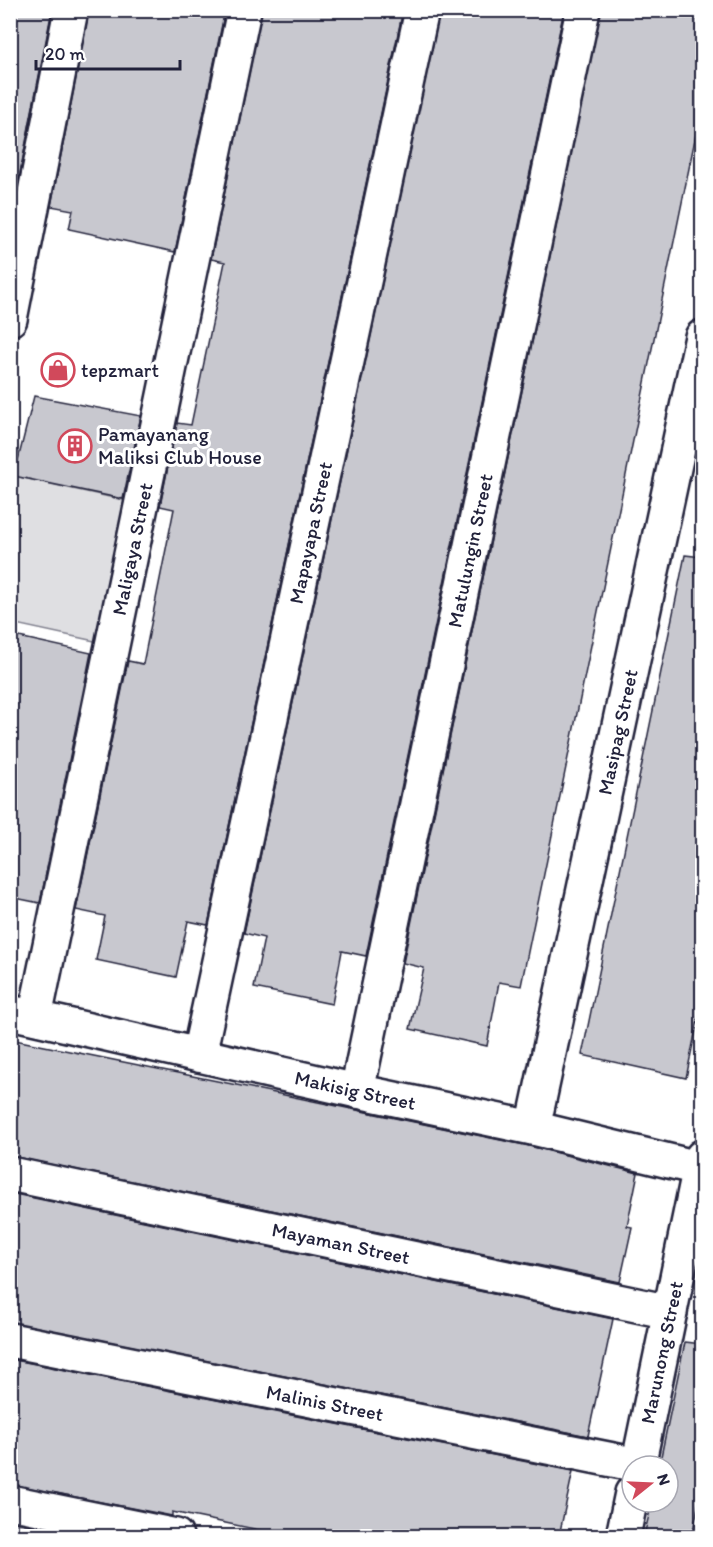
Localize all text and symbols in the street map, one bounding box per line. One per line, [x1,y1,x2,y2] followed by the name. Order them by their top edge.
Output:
[36,33,180,71] scale bar
[45,43,85,65] text: 20 m
[40,352,76,388] shop icon: tepzmart
[81,358,159,382] place label: tepzmart
[98,422,262,469] place label: Pamayanang Maliksi Club House
[57,428,93,464] building icon: Pamayanang Maliksi Club House
[284,459,337,606] street label: Mapayapa Street
[442,471,498,630] street label: Matulungin Street
[107,480,158,617] street label: Maligaya Street
[592,667,643,797] street label: Masipag Street
[292,1065,418,1115] street label: Makisig Street
[270,1217,412,1269] street label: Mayaman Street
[635,1279,688,1426] street label: Marunong Street
[264,1379,386,1426] street label: Malinis Street
[620,1454,680,1514] north arrow
[653,1471,674,1488] text: N

